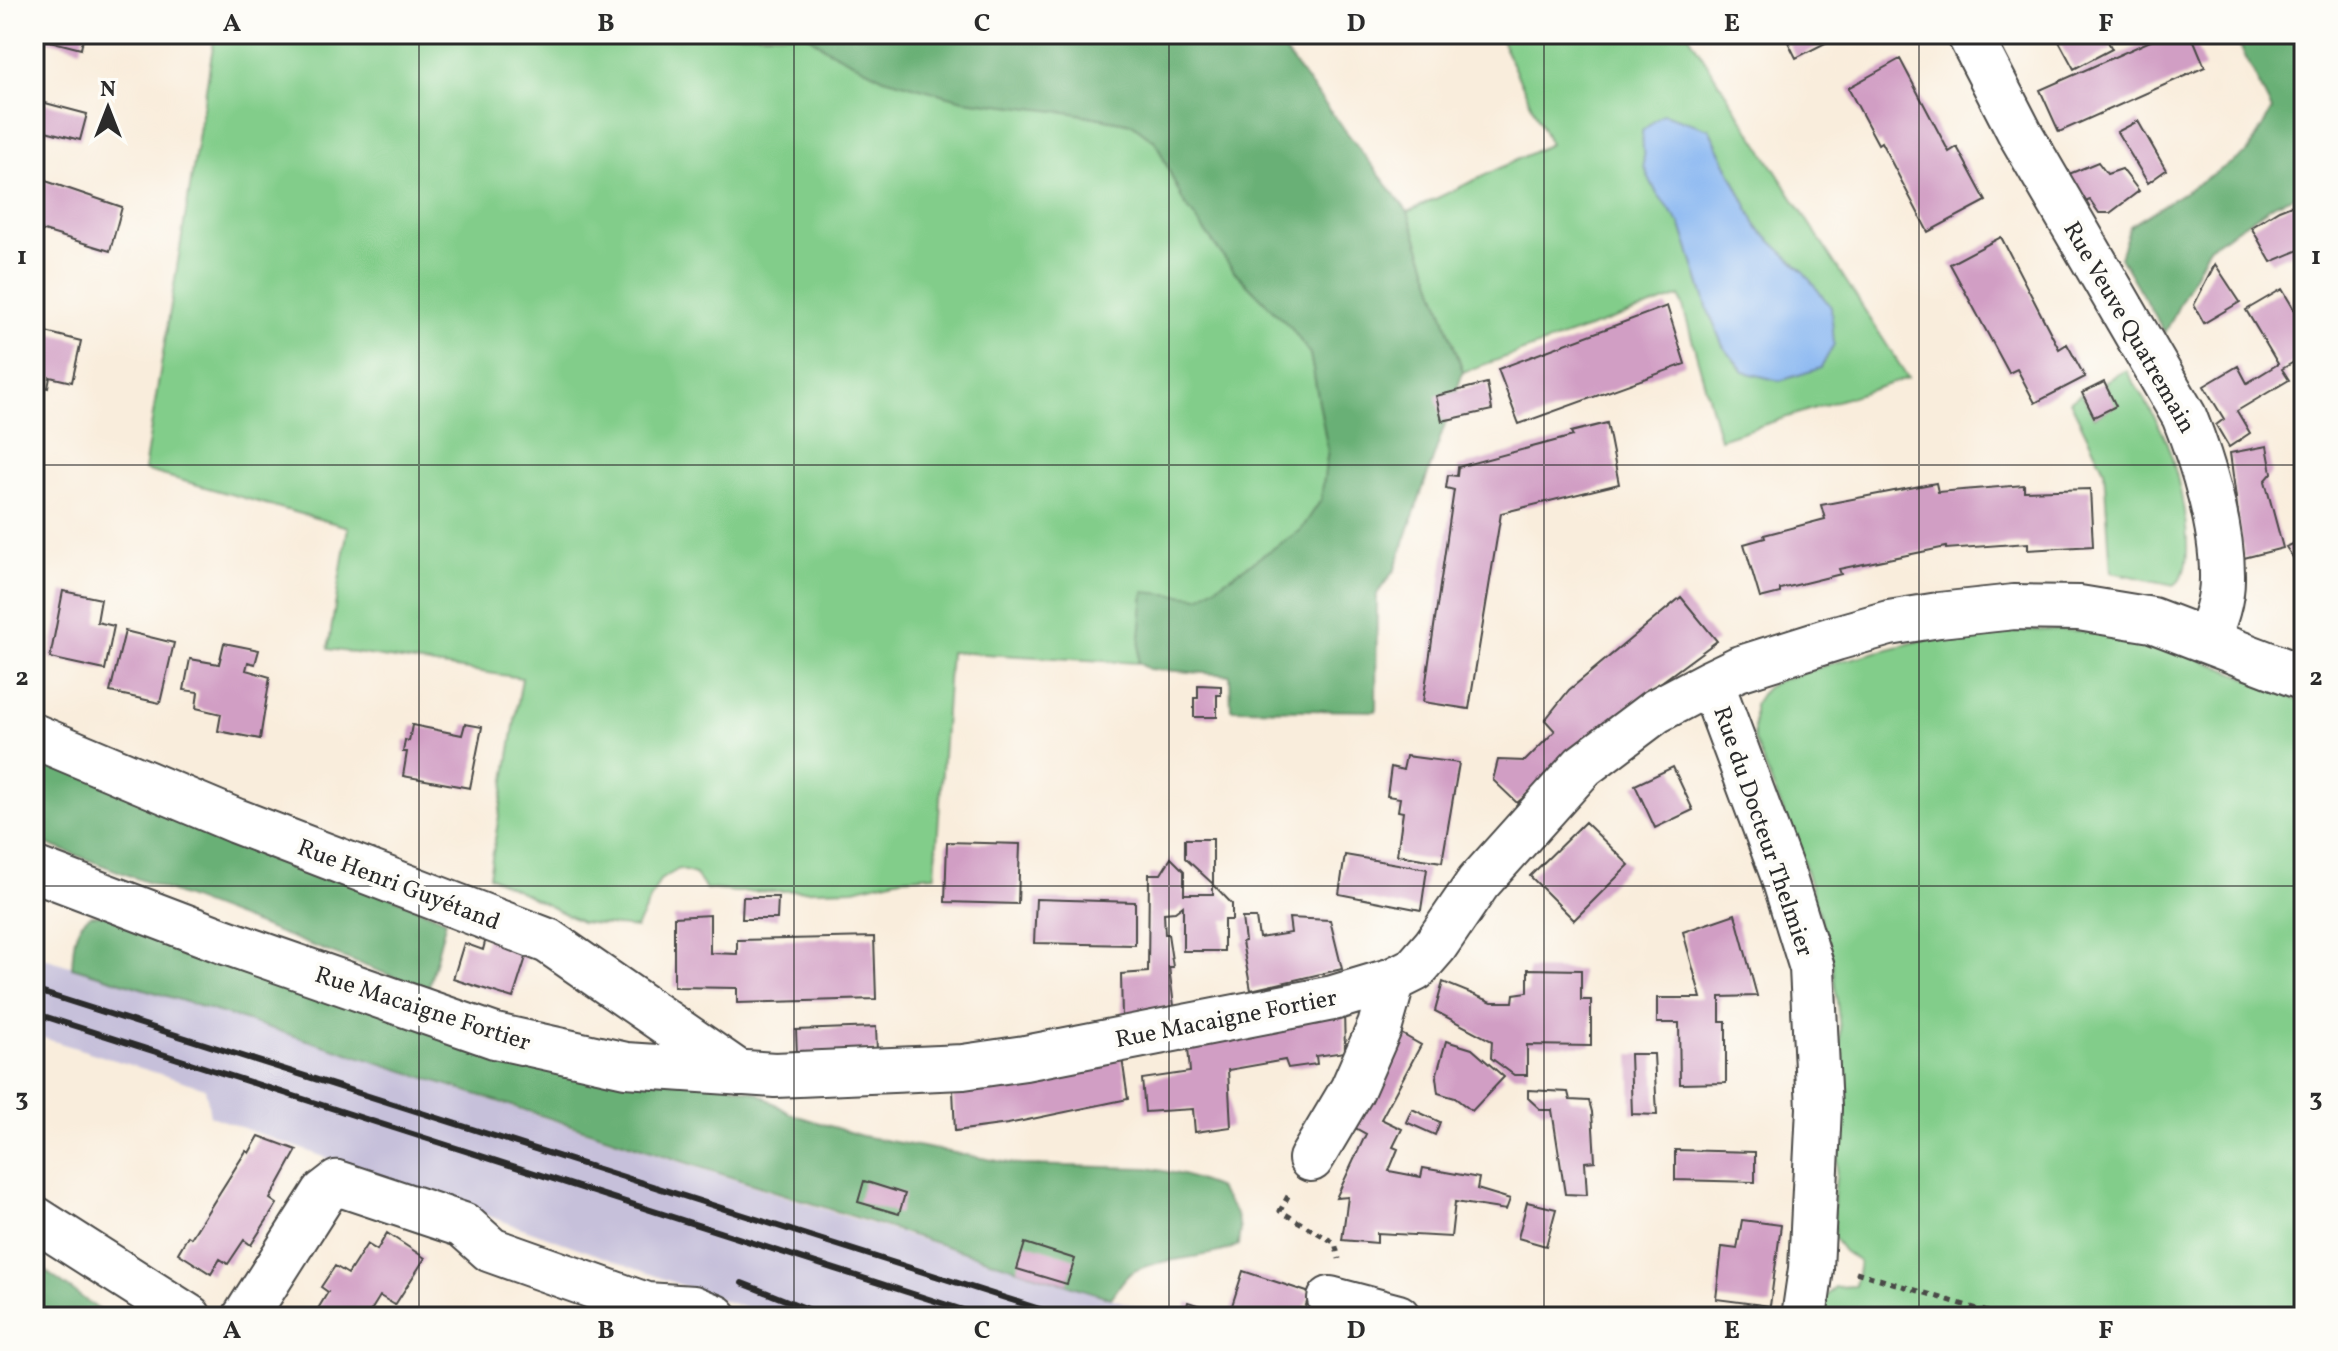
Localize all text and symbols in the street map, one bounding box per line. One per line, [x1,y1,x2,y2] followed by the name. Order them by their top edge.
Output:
[223,6,242,42] text: A
[597,6,615,42] text: B
[974,6,990,42] text: C
[1346,6,1366,42] text: D
[1724,6,1740,42] text: E
[2098,6,2114,42] text: F
[68,68,148,148] north arrow
[100,75,116,106] text: N
[2054,216,2203,440] street label: Rue Veuve Quatremain
[17,239,27,275] text: 1
[2311,239,2321,275] text: 1
[15,660,29,696] text: 2
[2309,660,2323,696] text: 2
[1703,702,1821,961] street label: Rue du Docteur Thelmier
[292,832,505,940] street label: Rue Henri Guyétand
[310,959,535,1061] street label: Rue Macaigne Fortier
[1113,982,1340,1058] street label: Rue Macaigne Fortier
[15,1081,29,1117] text: 3
[2309,1081,2323,1117] text: 3
[223,1313,242,1349] text: A
[597,1313,615,1349] text: B
[974,1313,990,1349] text: C
[1346,1313,1366,1349] text: D
[1724,1313,1740,1349] text: E
[2098,1313,2114,1349] text: F

